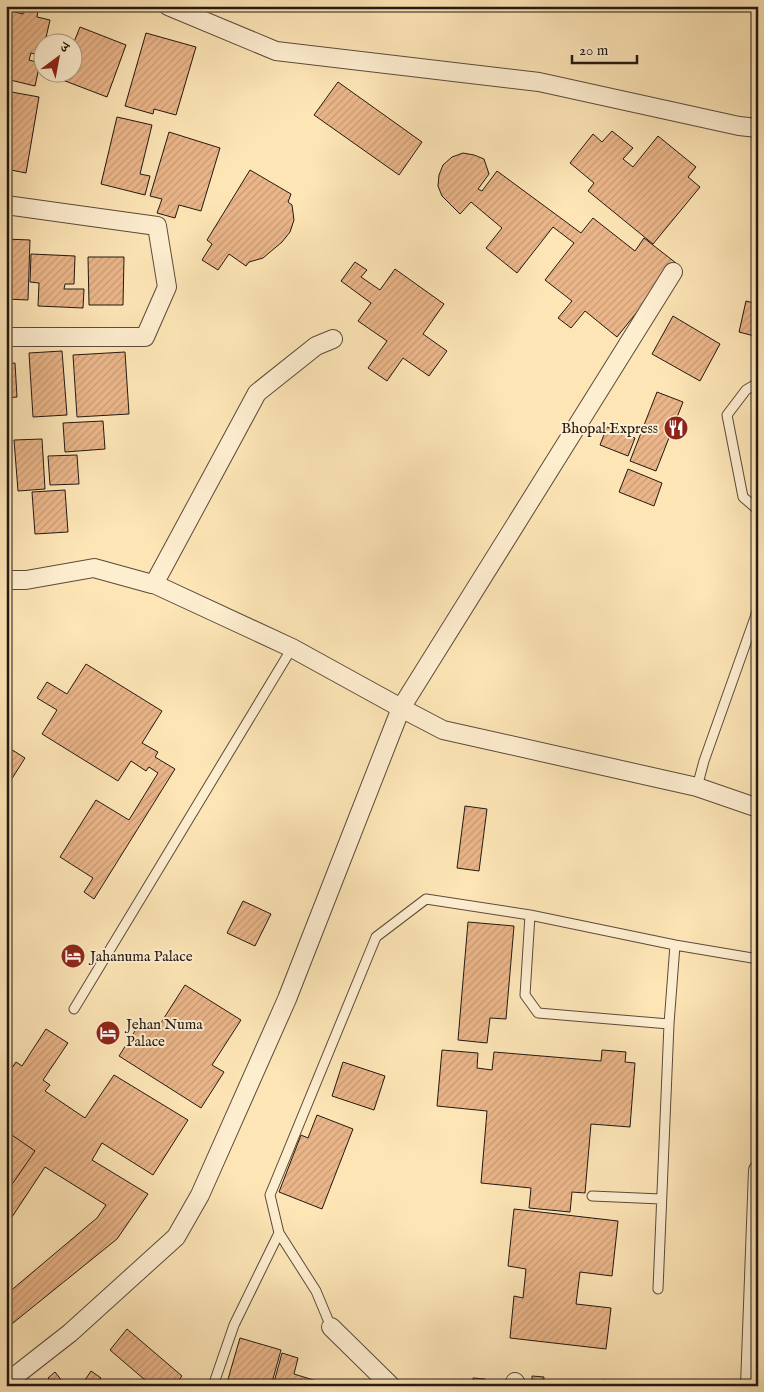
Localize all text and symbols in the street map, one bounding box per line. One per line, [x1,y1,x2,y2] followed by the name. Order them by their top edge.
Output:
[32,32,82,82] north arrow
[572,32,636,64] scale bar
[56,38,73,58] text: उ
[579,41,609,60] text: 20 m
[663,415,689,441] restaurant icon: Bhopal Express
[561,419,658,438] place label: Bhopal Express
[60,943,86,969] hotel icon: Jahanuma Palace
[88,947,193,966] place label: Jahanuma Palace
[124,1015,203,1051] place label: Jehan Numa Palace
[95,1020,121,1046] hotel icon: Jehan Numa Palace

